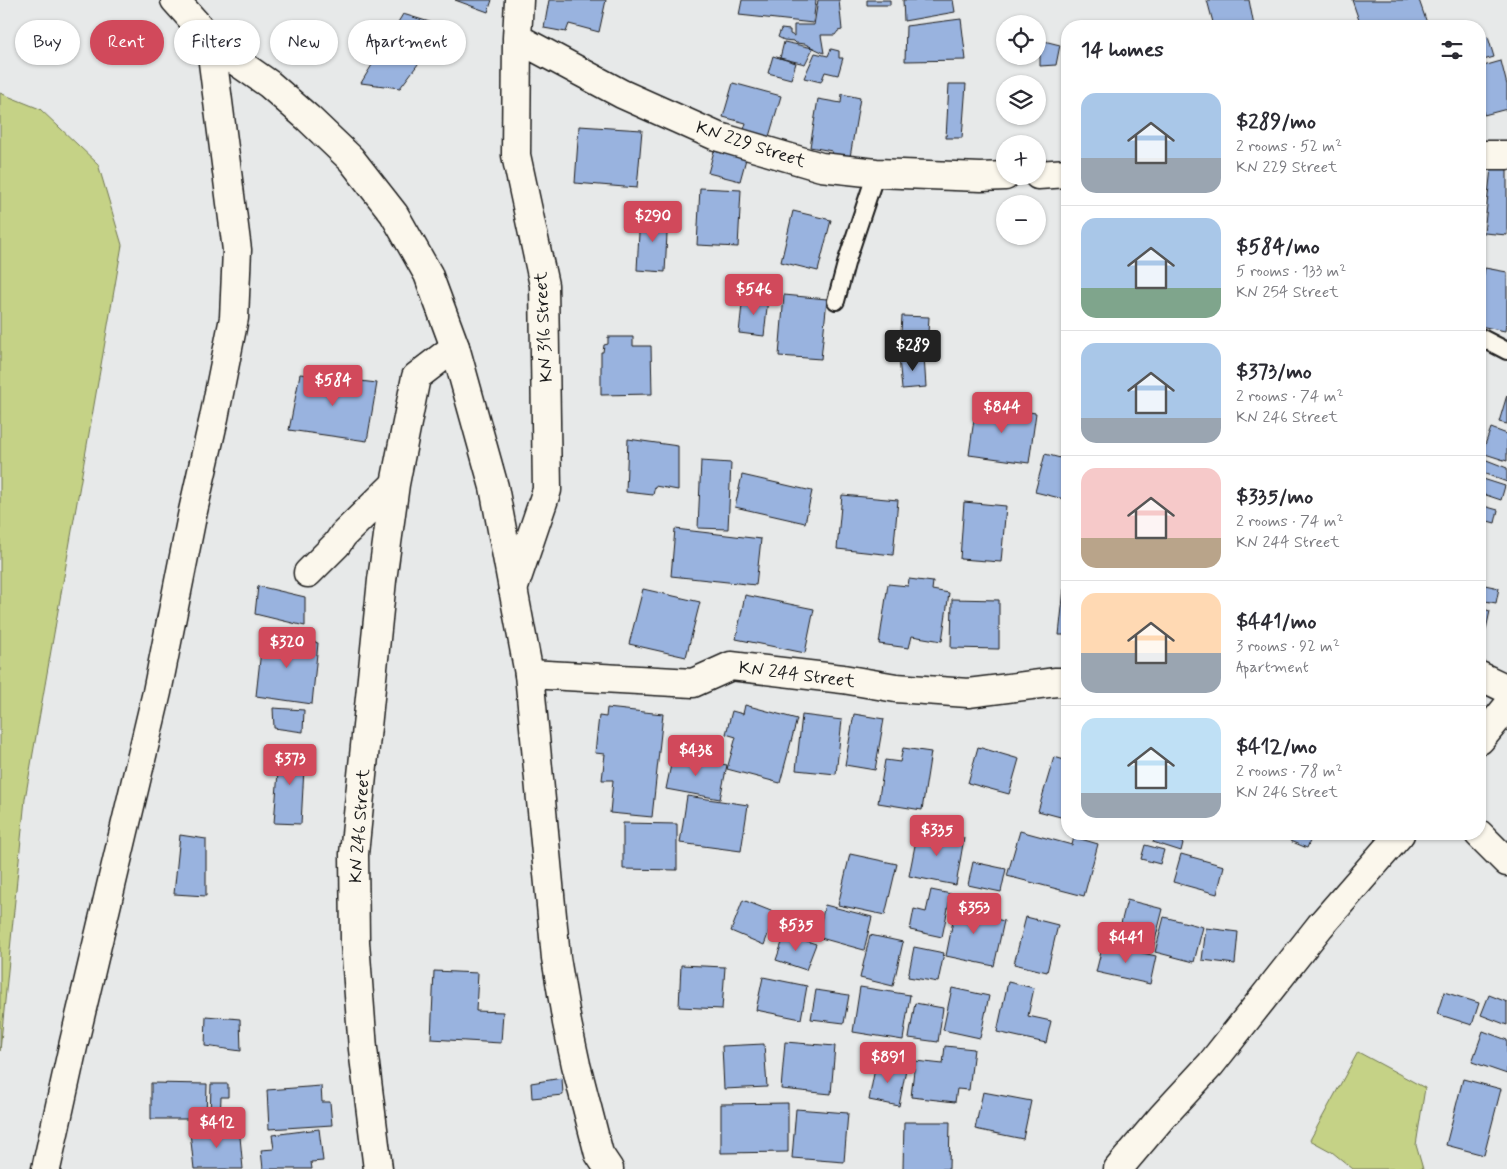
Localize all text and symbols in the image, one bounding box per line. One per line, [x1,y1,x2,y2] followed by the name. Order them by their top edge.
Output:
[996,15,1046,245] map controls
[996,15,1046,65] button: locate
[15,20,80,65] chip: Buy
[90,20,164,65] chip: Rent
[174,20,260,65] chip: Filters
[270,20,338,65] chip: New
[348,20,466,65] chip: Apartment
[1081,36,1164,64] text: 14 homes
[1438,36,1466,64] icon: filters
[996,75,1046,125] button: layers
[1236,108,1316,136] text: $289/mo
[1121,113,1181,173] icon: home
[693,116,809,174] street label: KN 229 Street
[996,135,1046,185] button: +
[1236,136,1342,157] text: 2 rooms · 52 m²
[1236,157,1337,178] text: KN 229 Street
[996,195,1046,245] button: −
[623,200,683,243] pin: $290
[635,206,671,227] text: $290
[1236,233,1320,261] text: $584/mo
[1121,238,1181,298] icon: home
[1236,261,1346,282] text: 5 rooms · 133 m²
[529,271,559,383] street label: KN 316 Street
[724,274,784,316] pin: $546
[736,279,772,300] text: $546
[1236,282,1339,303] text: KN 254 Street
[883,330,943,372] pin: $289
[896,335,930,356] text: $289
[1236,358,1312,386] text: $373/mo
[1121,363,1181,423] icon: home
[303,364,363,407] pin: $584
[314,370,352,391] text: $584
[1236,386,1344,407] text: 2 rooms · 74 m²
[972,392,1032,434] pin: $844
[983,397,1021,418] text: $844
[1236,407,1338,428] text: KN 246 Street
[1236,483,1313,511] text: $335/mo
[1121,488,1181,548] icon: home
[1236,511,1344,532] text: 2 rooms · 74 m²
[1236,532,1340,553] text: KN 244 Street
[1236,608,1316,636] text: $441/mo
[1121,613,1181,673] icon: home
[257,626,317,669] pin: $320
[270,632,304,653] text: $320
[1236,636,1340,657] text: 3 rooms · 92 m²
[737,656,857,694] street label: KN 244 Street
[1236,657,1309,678] text: Apartment
[1236,733,1317,761] text: $412/mo
[666,734,726,777] pin: $438
[1121,738,1181,798] icon: home
[679,740,713,761] text: $438
[260,744,320,786] pin: $373
[274,749,306,770] text: $373
[1236,761,1343,782] text: 2 rooms · 78 m²
[344,768,376,884] street label: KN 246 Street
[1236,782,1338,803] text: KN 246 Street
[907,814,967,857] pin: $335
[921,820,953,841] text: $335
[944,892,1004,935] pin: $353
[958,898,990,919] text: $353
[766,910,826,952] pin: $535
[779,915,813,936] text: $535
[1096,922,1156,964] pin: $441
[1109,927,1143,948] text: $441
[858,1042,918,1084] pin: $891
[871,1047,905,1068] text: $891
[187,1106,247,1149] pin: $412
[199,1112,235,1133] text: $412

